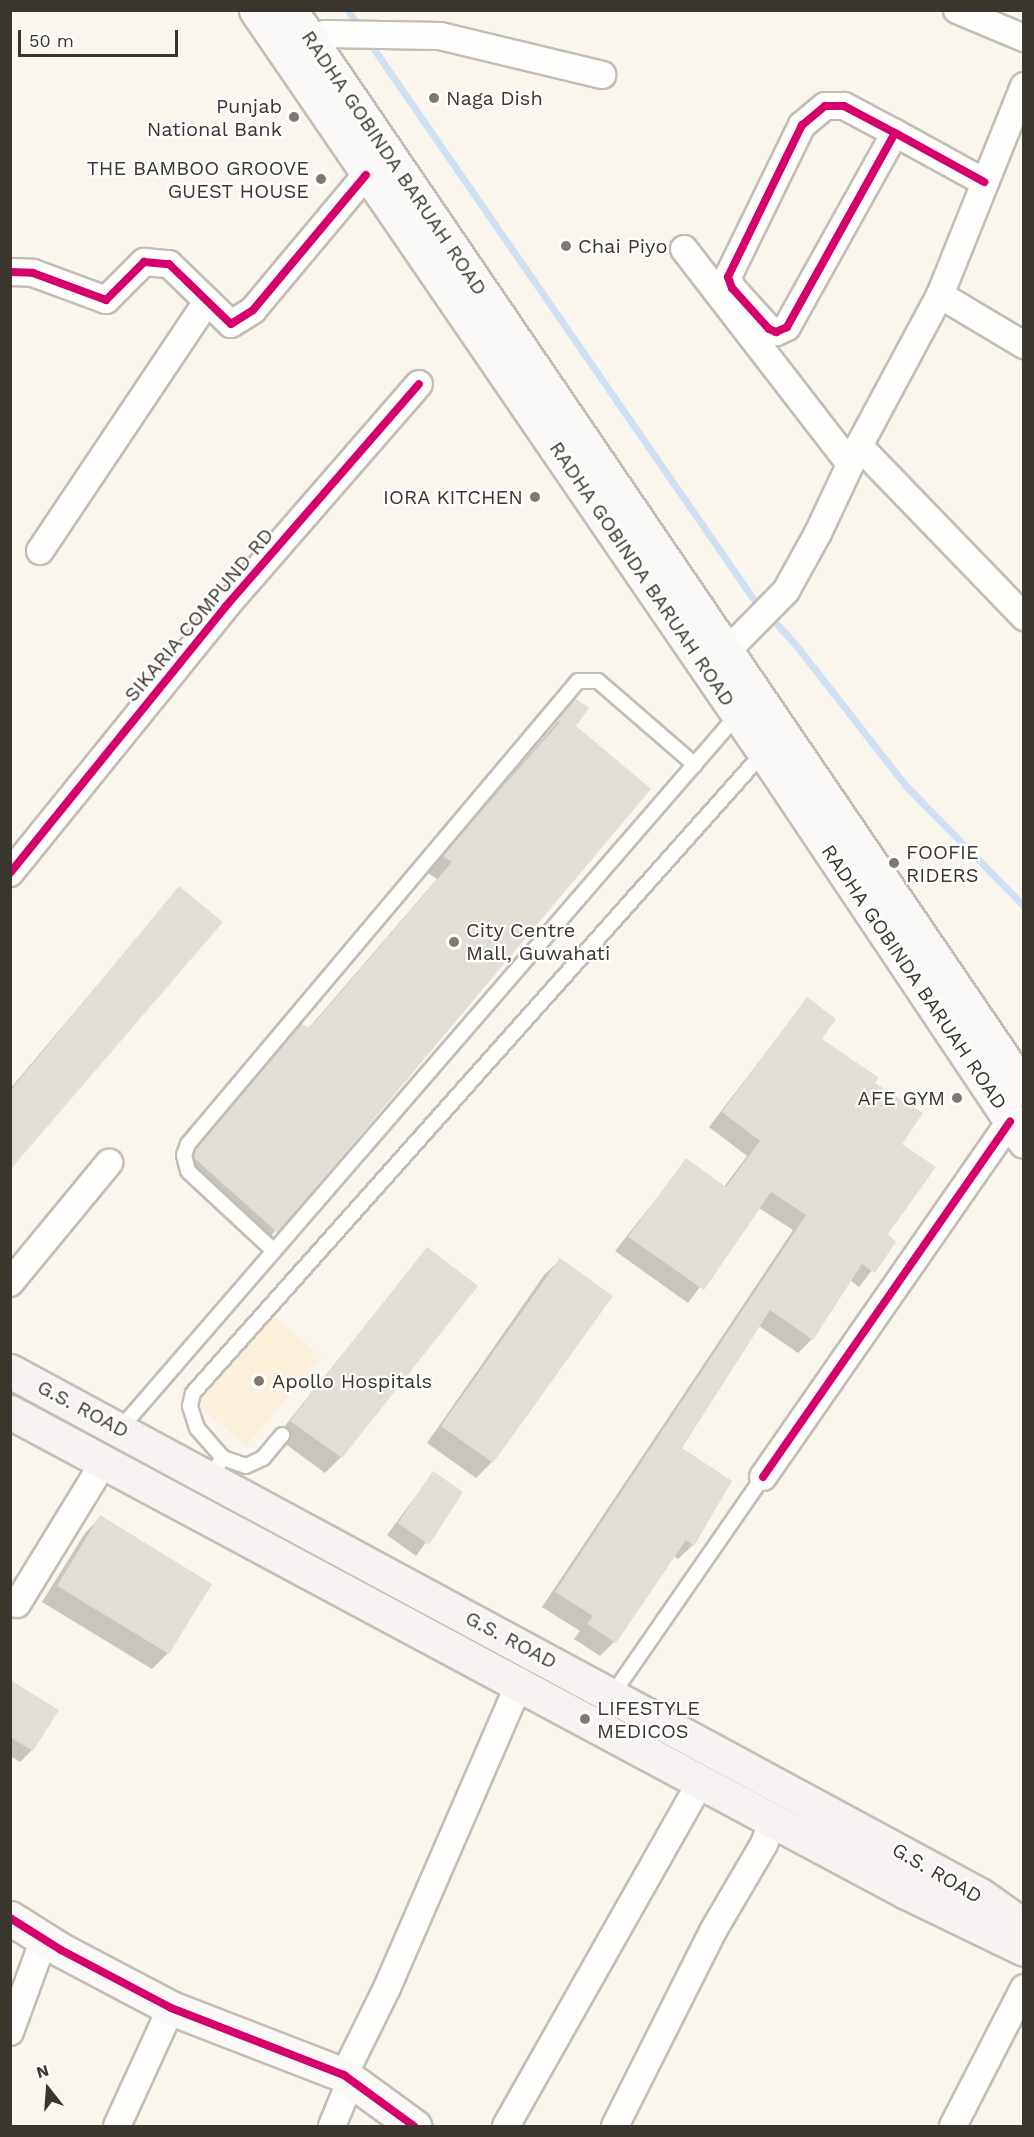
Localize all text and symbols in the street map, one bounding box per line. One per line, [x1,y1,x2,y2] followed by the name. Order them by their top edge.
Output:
[21,18,182,56] scale bar
[296,25,492,301] street label: RADHA GOBINDA BARUAH ROAD
[29,30,74,51] text: 50 m
[446,86,543,110] place label: Naga Dish
[427,91,441,105] marker: Naga Dish
[146,94,282,141] place label: Punjab National Bank
[287,110,301,124] marker: Punjab National Bank
[87,156,309,203] place label: THE BAMBOO GROOVE GUEST HOUSE
[314,172,328,186] marker: THE BAMBOO GROOVE GUEST HOUSE
[578,234,667,258] place label: Chai Piyo
[559,239,573,253] marker: Chai Piyo
[544,436,740,712] street label: RADHA GOBINDA BARUAH ROAD
[382,485,523,509] place label: IORA KITCHEN
[528,490,542,504] marker: IORA KITCHEN
[119,523,279,707] street label: SIKARIA COMPUND RD
[816,839,1012,1115] street label: RADHA GOBINDA BARUAH ROAD
[906,840,979,887] place label: FOOFIE RIDERS
[887,856,901,870] marker: FOOFIE RIDERS
[466,918,610,965] place label: City Centre Mall, Guwahati
[447,935,461,949] marker: City Centre Mall, Guwahati
[858,1086,945,1110] place label: AFE GYM
[950,1091,964,1105] marker: AFE GYM
[272,1369,432,1393] place label: Apollo Hospitals
[250,1372,268,1390] marker: Apollo Hospitals
[33,1375,133,1443] street label: G.S. ROAD
[461,1606,561,1674] street label: G.S. ROAD
[597,1696,700,1743] place label: LIFESTYLE MEDICOS
[578,1712,592,1726] marker: LIFESTYLE MEDICOS
[888,1838,986,1908] street label: G.S. ROAD
[18,2059,78,2119] north arrow
[34,2060,51,2082] text: N

